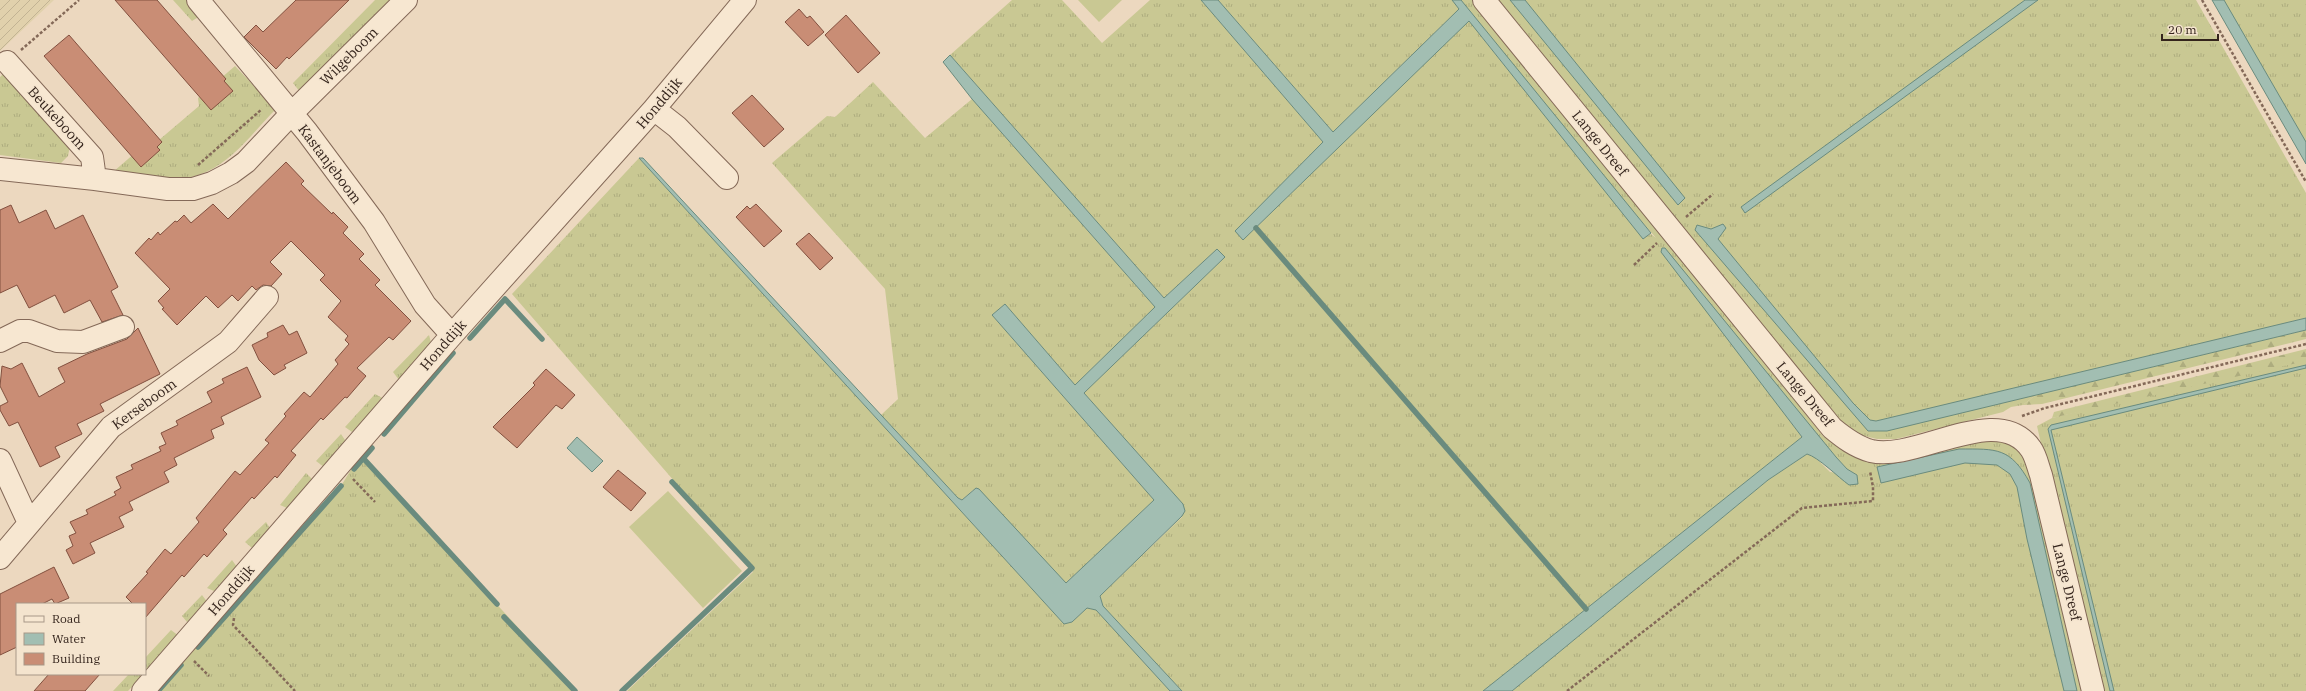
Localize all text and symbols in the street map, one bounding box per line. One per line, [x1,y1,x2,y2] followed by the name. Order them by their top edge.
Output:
[2162,16,2218,42] scale bar
[2168,22,2197,37] text: 20 m
[316,23,382,89] street label: Wilgeboom
[632,73,686,132] street label: Honddijk
[24,83,90,153] street label: Beukeboom
[1568,107,1633,180] street label: Lange Dreef
[294,121,366,207] street label: Kastanjeboom
[416,315,471,374] street label: Honddijk
[1773,358,1838,431] street label: Lange Dreef
[108,375,180,433] street label: Kerseboom
[2049,541,2086,624] street label: Lange Dreef
[204,560,259,619] street label: Honddijk
[16,603,146,675] legend
[52,611,81,626] text: Road
[52,631,86,646] text: Water
[52,651,100,666] text: Building

